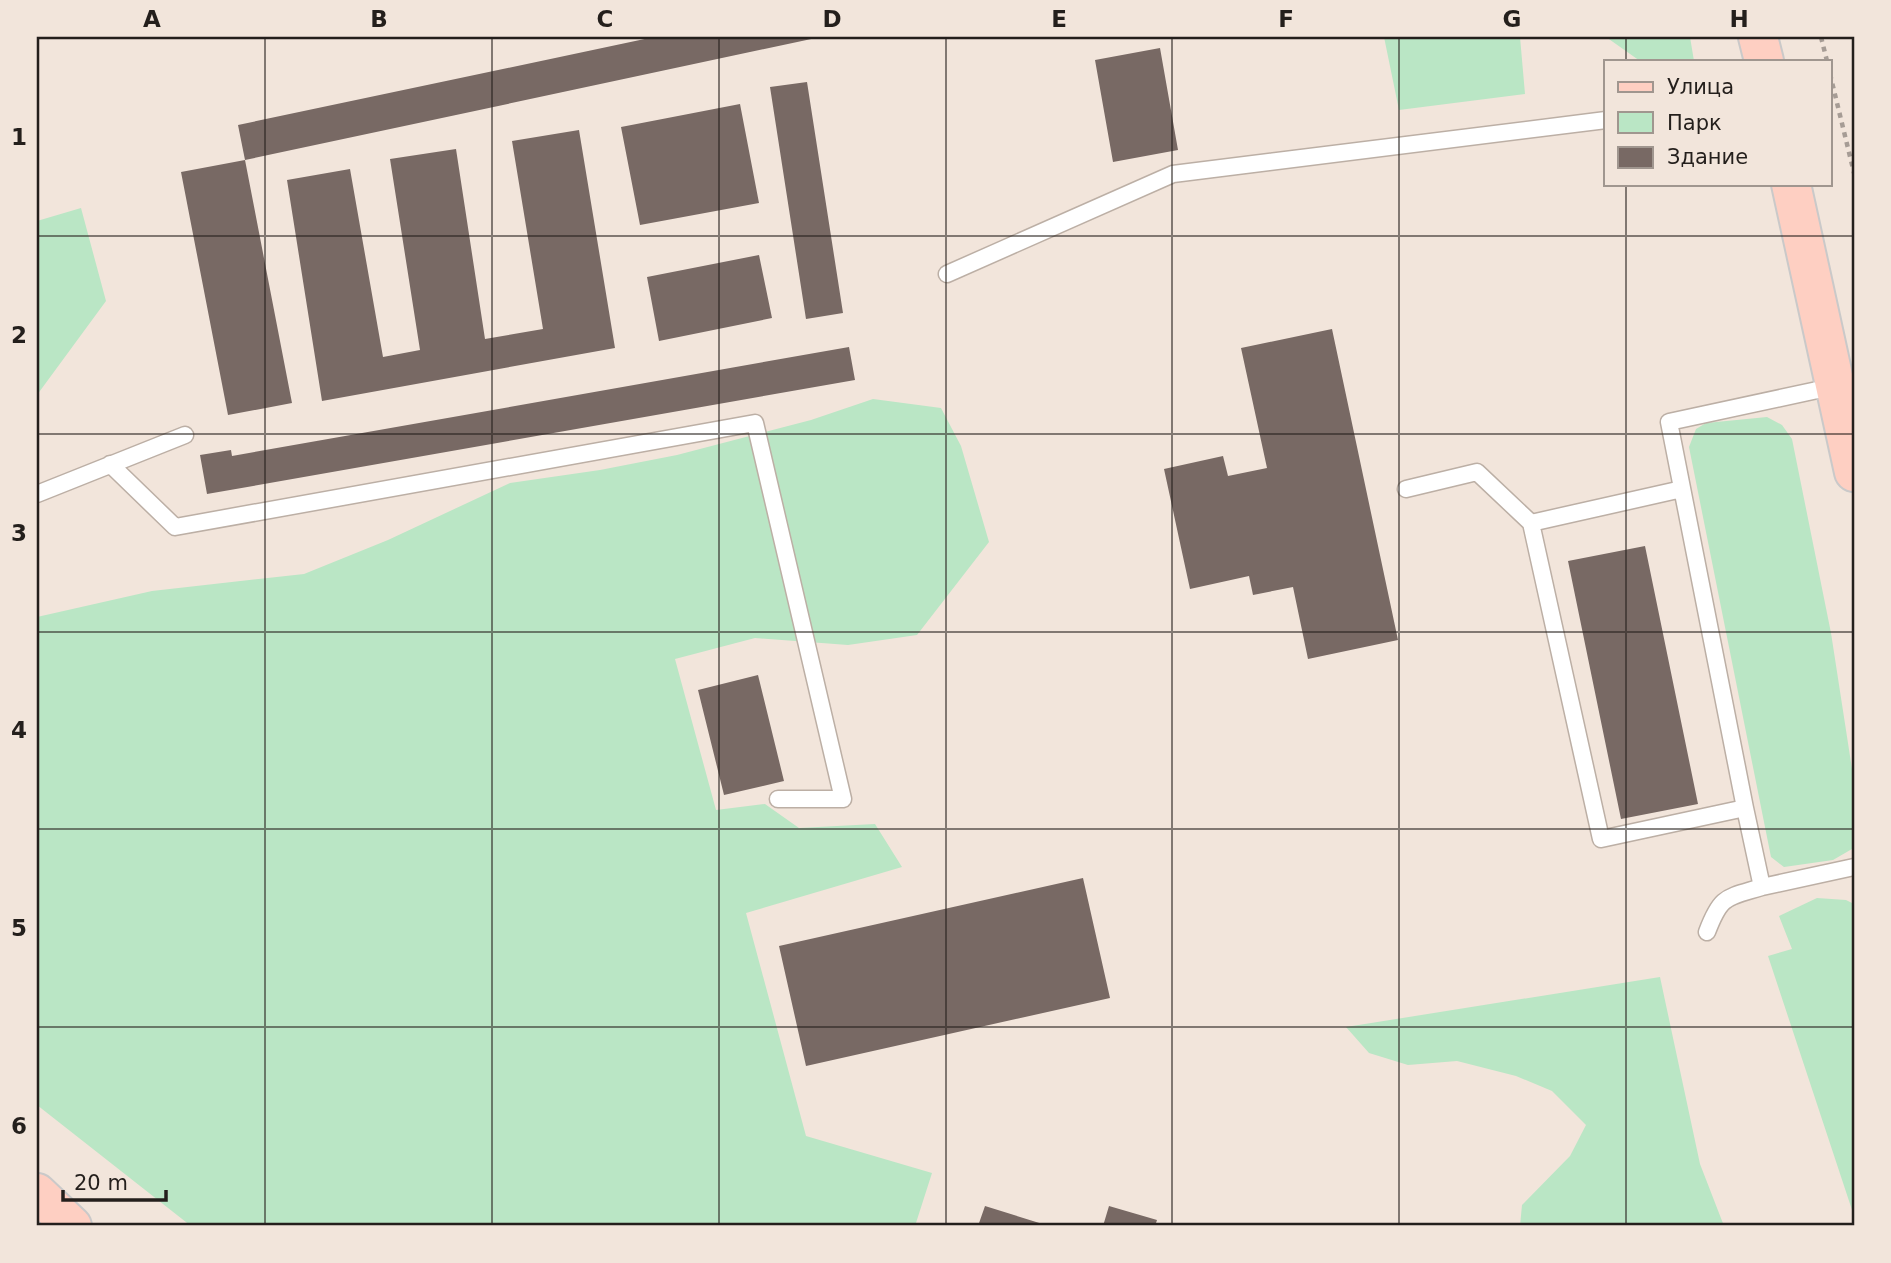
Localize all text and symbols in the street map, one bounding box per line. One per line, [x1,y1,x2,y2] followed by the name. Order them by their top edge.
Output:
[143,6,161,32] text: A
[370,6,388,32] text: B
[597,6,613,32] text: C
[822,6,842,32] text: D
[1051,6,1067,32] text: E
[1278,6,1294,32] text: F
[1503,6,1521,32] text: G
[1729,6,1749,32] text: H
[1604,60,1832,186] legend
[1667,75,1734,99] text: Улица
[1667,111,1722,135] text: Парк
[11,124,27,150] text: 1
[1667,145,1748,169] text: Здание
[11,322,27,348] text: 2
[11,520,27,546] text: 3
[11,717,27,743] text: 4
[11,915,27,941] text: 5
[11,1113,27,1139] text: 6
[63,1158,166,1202] scale bar
[74,1171,128,1195] text: 20 m

